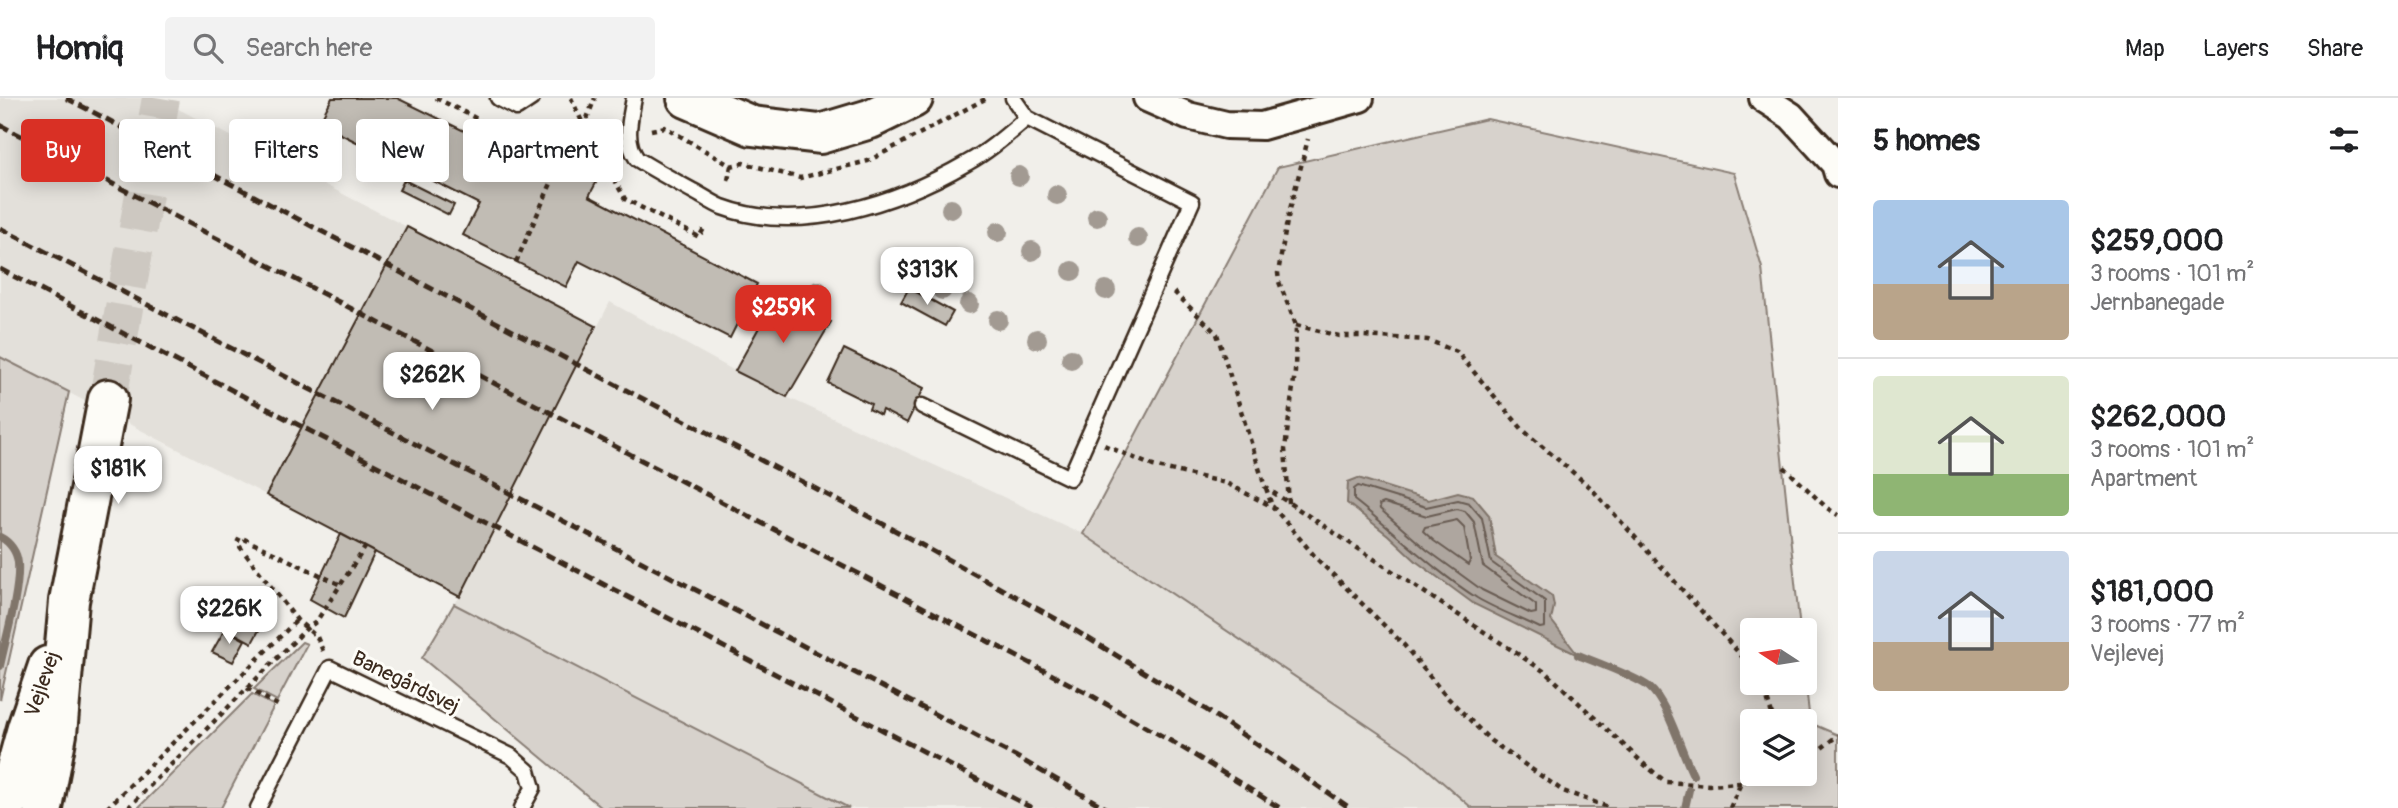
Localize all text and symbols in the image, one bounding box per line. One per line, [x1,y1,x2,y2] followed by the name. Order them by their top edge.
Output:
[165,17,655,80] search box
[35,28,123,69] text: Homiq
[189,29,227,67] icon: search
[245,32,372,64] text: Search here
[2125,34,2165,63] text: Map
[2203,34,2269,63] text: Layers
[2307,34,2363,63] text: Share
[21,119,105,182] chip: Buy
[119,119,215,182] chip: Rent
[229,119,342,182] chip: Filters
[356,119,449,182] chip: New
[463,119,623,182] chip: Apartment
[2325,121,2363,159] icon: filters
[1873,122,1980,159] text: 5 homes
[2090,222,2224,259] text: $259,000
[1929,228,2013,312] icon: home
[878,248,976,307] pin: $313K
[897,255,958,284] text: $313K
[2090,259,2254,288] text: 3 rooms · 101 m²
[734,286,832,345] pin: $259K
[2090,288,2224,317] text: Jernbanegade
[751,293,815,322] text: $259K
[383,352,481,412] pin: $262K
[399,360,465,389] text: $262K
[2090,398,2226,435] text: $262,000
[1929,404,2013,488] icon: home
[2090,435,2254,464] text: 3 rooms · 101 m²
[69,446,167,506] pin: $181K
[90,454,146,483] text: $181K
[2090,464,2197,493] text: Apartment
[2090,573,2214,610] text: $181,000
[1929,579,2013,663] icon: home
[180,587,278,646] pin: $226K
[196,594,262,623] text: $226K
[2090,610,2245,639] text: 3 rooms · 77 m²
[1740,618,1816,695] north arrow
[1740,618,1817,786] map controls
[2090,639,2164,668] text: Vejlevej
[348,645,464,720] street label: Banegårdsvej
[19,648,66,721] street label: Vejlevej
[1740,709,1817,786] button: layers

